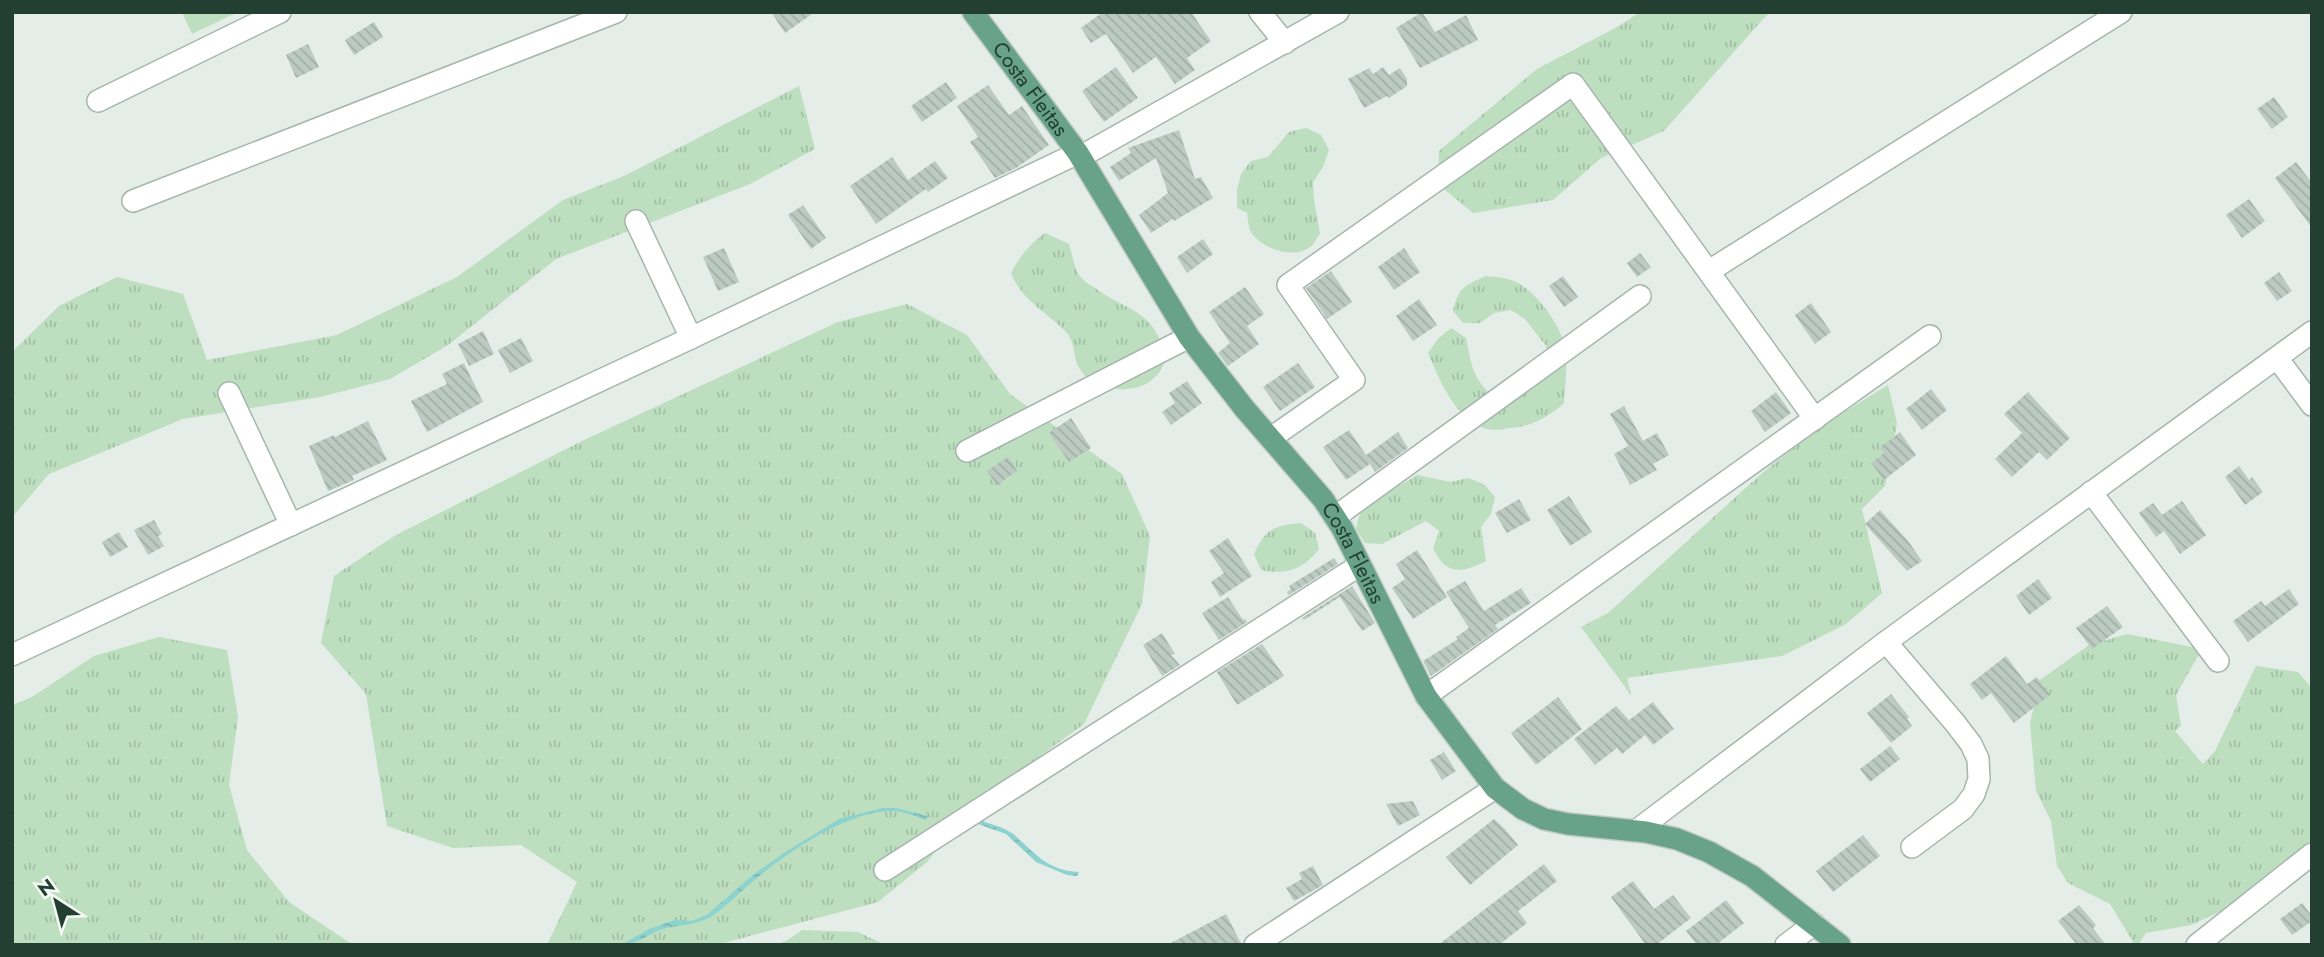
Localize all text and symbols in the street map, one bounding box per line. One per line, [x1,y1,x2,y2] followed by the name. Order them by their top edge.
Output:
[985,35,1076,142] street label: Costa Fleitas
[1314,496,1392,609] street label: Costa Fleitas
[21,866,91,936] north arrow
[32,872,60,903] text: N

